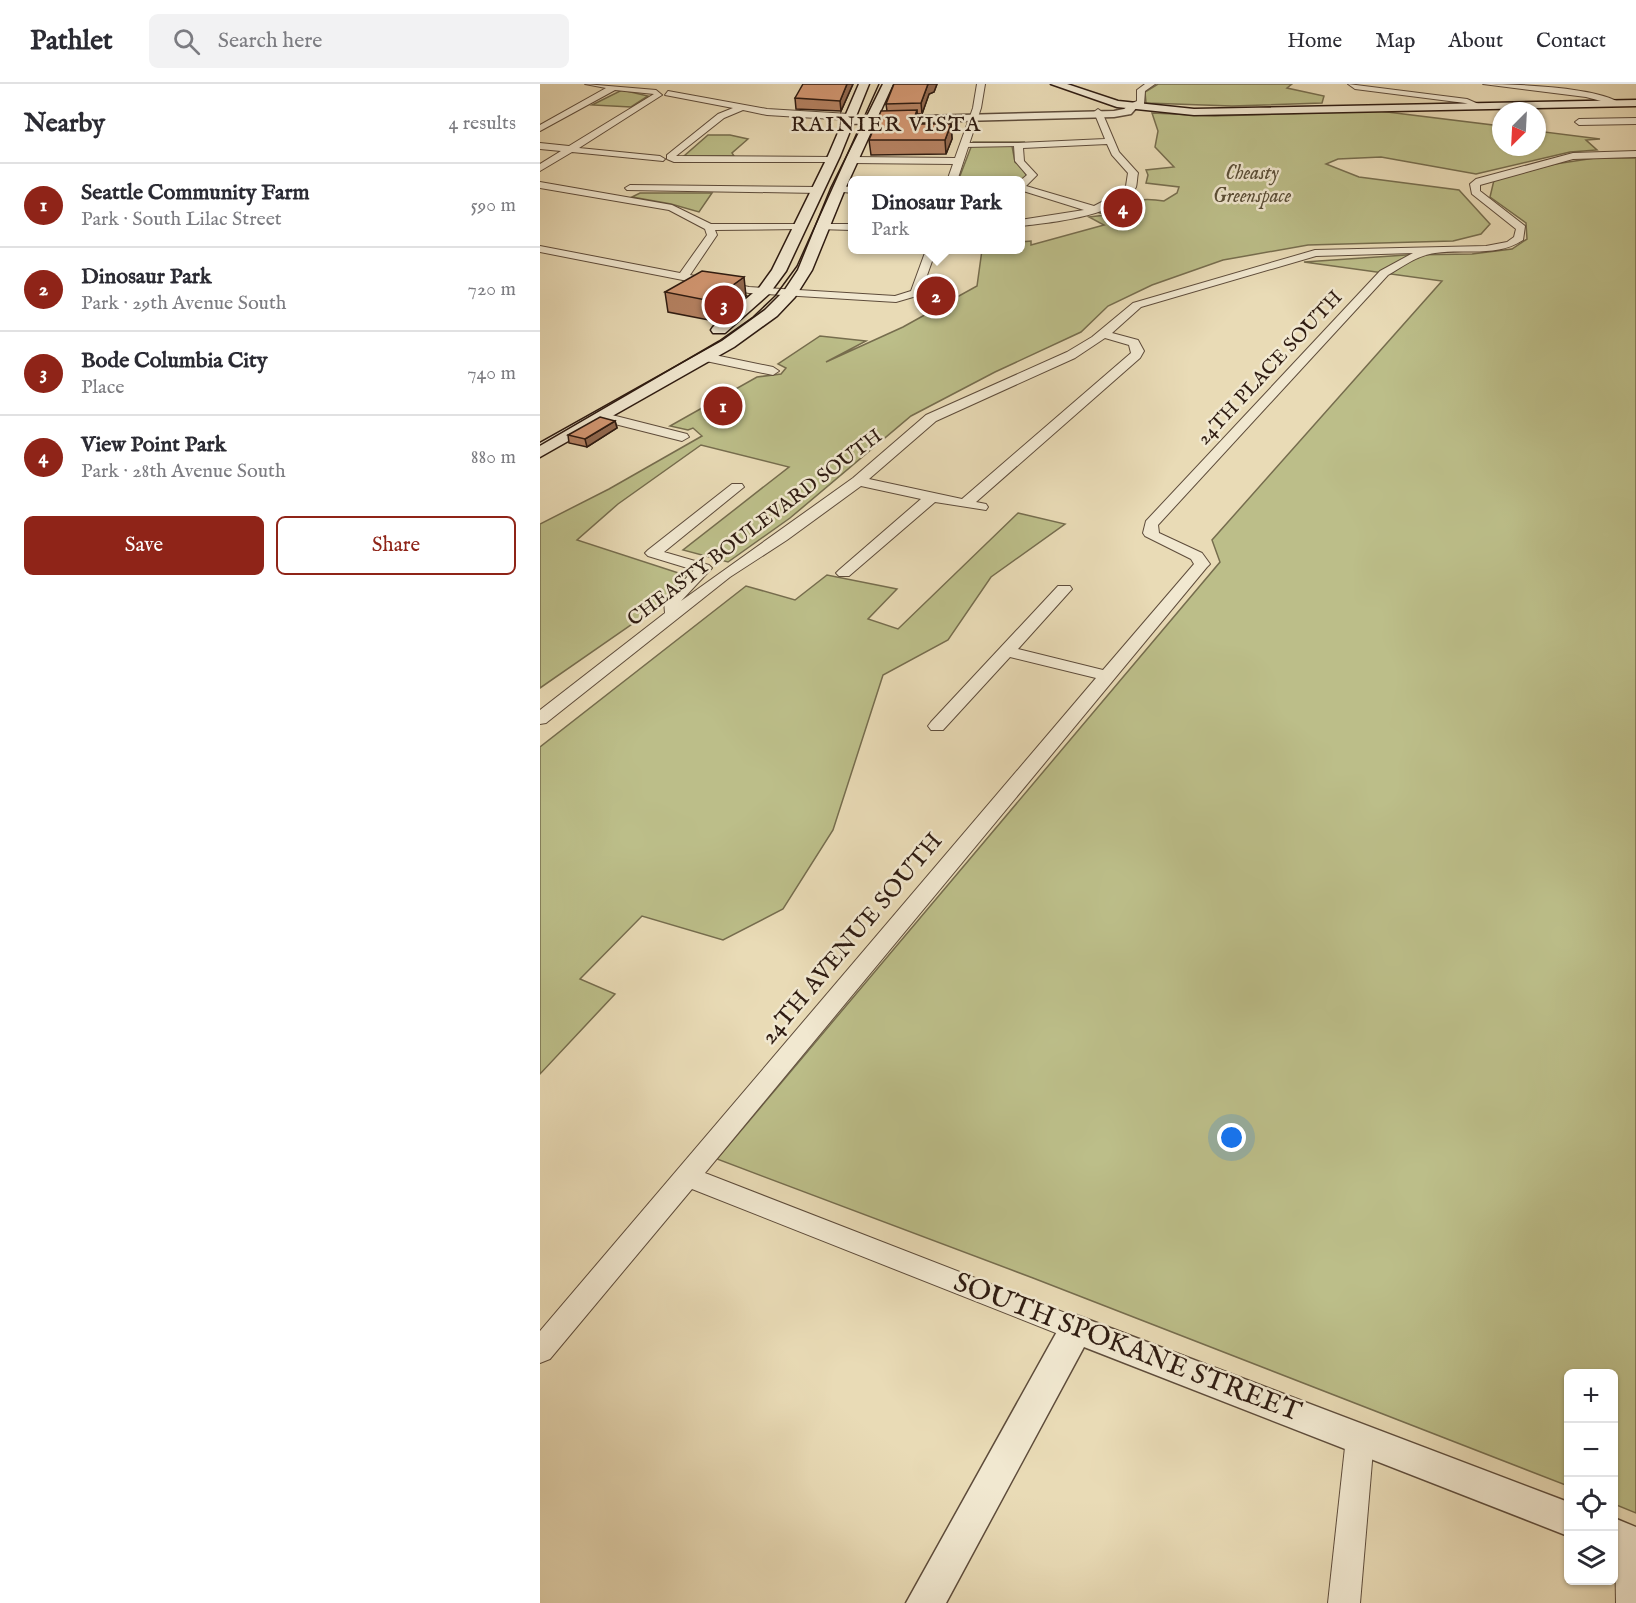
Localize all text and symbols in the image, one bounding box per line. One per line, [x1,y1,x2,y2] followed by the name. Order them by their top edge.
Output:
[149,14,569,68] search box
[30,24,113,59] text: Pathlet
[170,25,203,58] icon: search
[218,27,322,55] text: Search here
[1287,28,1342,55] text: Home
[1375,28,1415,55] text: Map
[1448,28,1503,55] text: About
[1536,28,1606,55] text: Contact
[1492,102,1546,156] north arrow
[24,107,105,140] text: Nearby
[449,111,516,136] text: 4 results
[790,111,982,139] district label: RAINIER VISTA
[1213,161,1292,209] park label: Cheasty Greenspace
[848,176,1025,254] popup
[81,179,310,207] text: Seattle Community Farm
[1104,186,1142,230] pin: 4
[871,189,1002,217] text: Dinosaur Park
[40,193,47,218] text: 1
[470,193,516,218] text: 590 m
[81,207,282,232] text: Park · South Lilac Street
[871,217,909,242] text: Park
[81,263,212,291] text: Dinosaur Park
[916,274,956,318] pin: 2
[39,277,48,302] text: 2
[468,277,516,302] text: 720 m
[704,282,744,328] pin: 3
[1192,285,1348,451] street label: 24TH PLACE SOUTH
[81,291,287,316] text: Park · 29th Avenue South
[81,347,267,375] text: Bode Columbia City
[40,361,47,386] text: 3
[467,361,516,386] text: 740 m
[81,375,124,400] text: Place
[704,384,742,428] pin: 1
[623,424,887,632] street label: CHEASTY BOULEVARD SOUTH
[81,431,226,459] text: View Point Park
[39,445,48,470] text: 4
[471,445,516,470] text: 880 m
[81,459,286,484] text: Park · 28th Avenue South
[24,516,264,575] button: Save
[276,516,516,575] button: Share
[754,827,950,1051] street label: 24TH AVENUE SOUTH
[1217,1123,1246,1152] your location
[948,1265,1306,1431] street label: SOUTH SPOKANE STREET
[1564,1369,1618,1585] map controls
[1564,1369,1618,1423] button: +
[1564,1423,1618,1477] button: −
[1564,1477,1618,1531] button: locate
[1564,1531,1618,1585] button: layers

